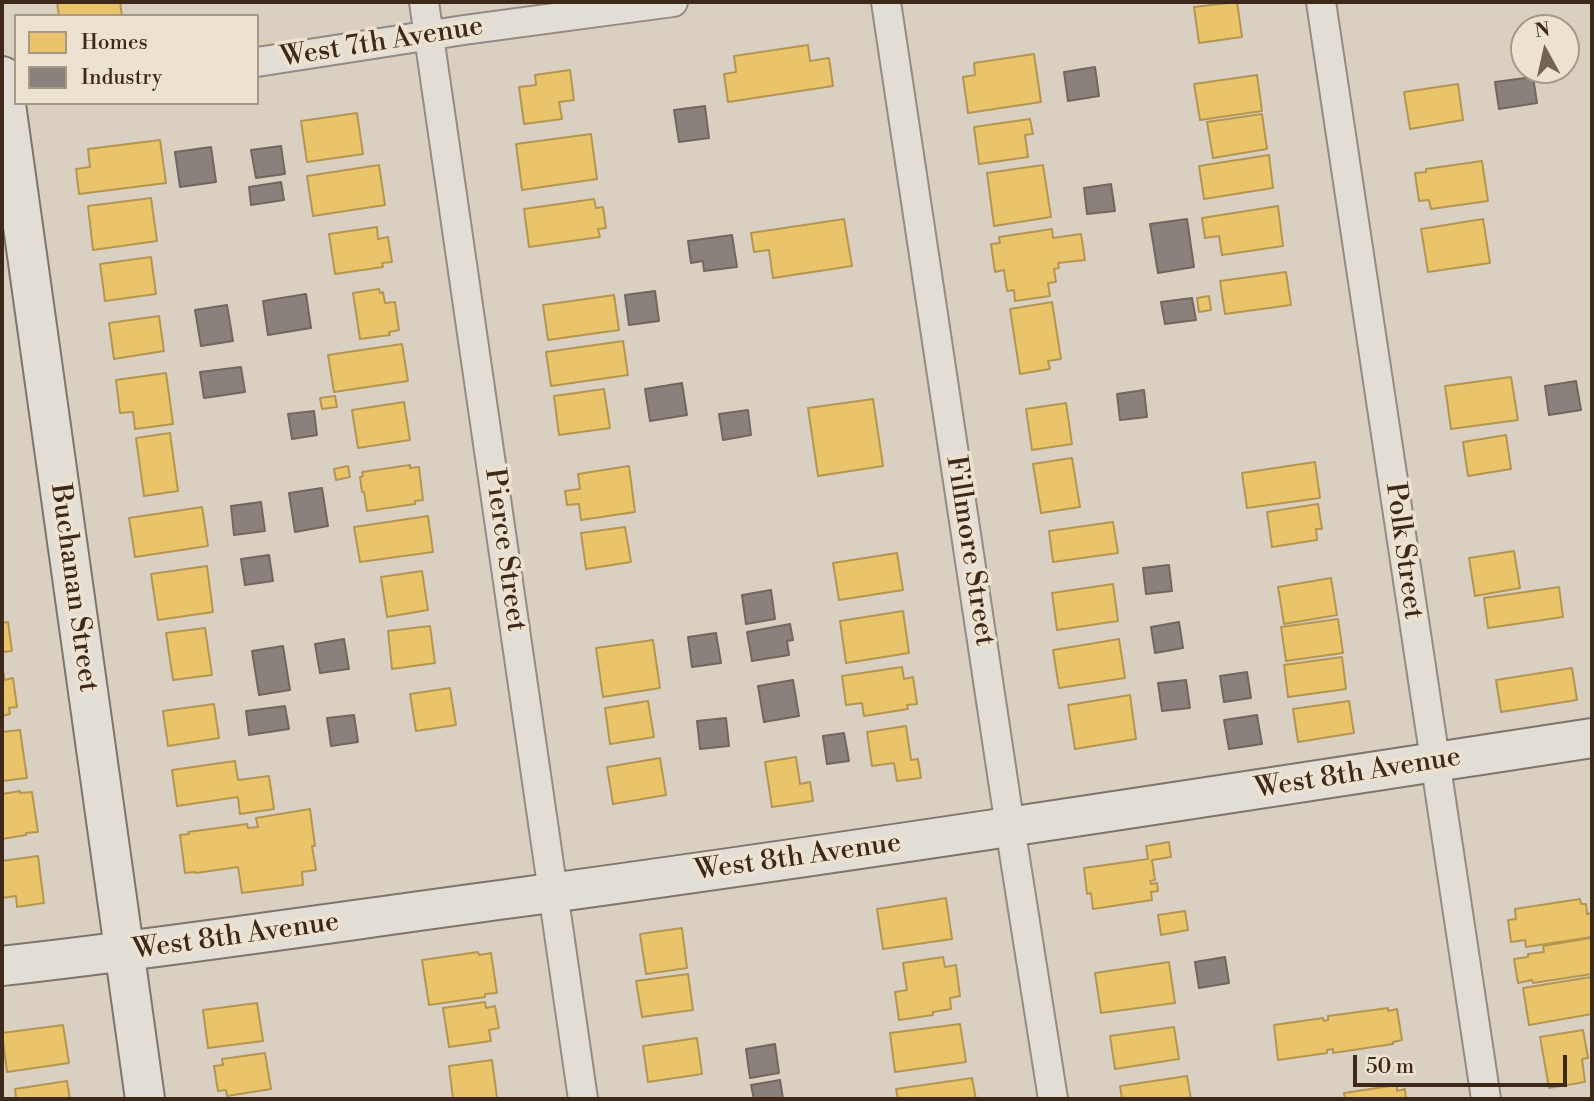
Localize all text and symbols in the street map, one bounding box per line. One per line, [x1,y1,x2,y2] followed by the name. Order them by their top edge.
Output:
[278,10,486,76] street label: West 7th Avenue
[14,14,259,105] legend
[1510,14,1580,84] north arrow
[1533,17,1551,43] text: N
[81,30,148,56] text: Homes
[81,65,162,91] text: Industry
[937,454,1001,648] street label: Fillmore Street
[476,466,532,634] street label: Pierce Street
[1377,480,1429,622] street label: Polk Street
[42,482,104,694] street label: Buchanan Street
[1253,741,1463,807] street label: West 8th Avenue
[693,827,903,889] street label: West 8th Avenue
[131,906,341,968] street label: West 8th Avenue
[1356,1042,1570,1086] scale bar
[1366,1054,1414,1080] text: 50 m

